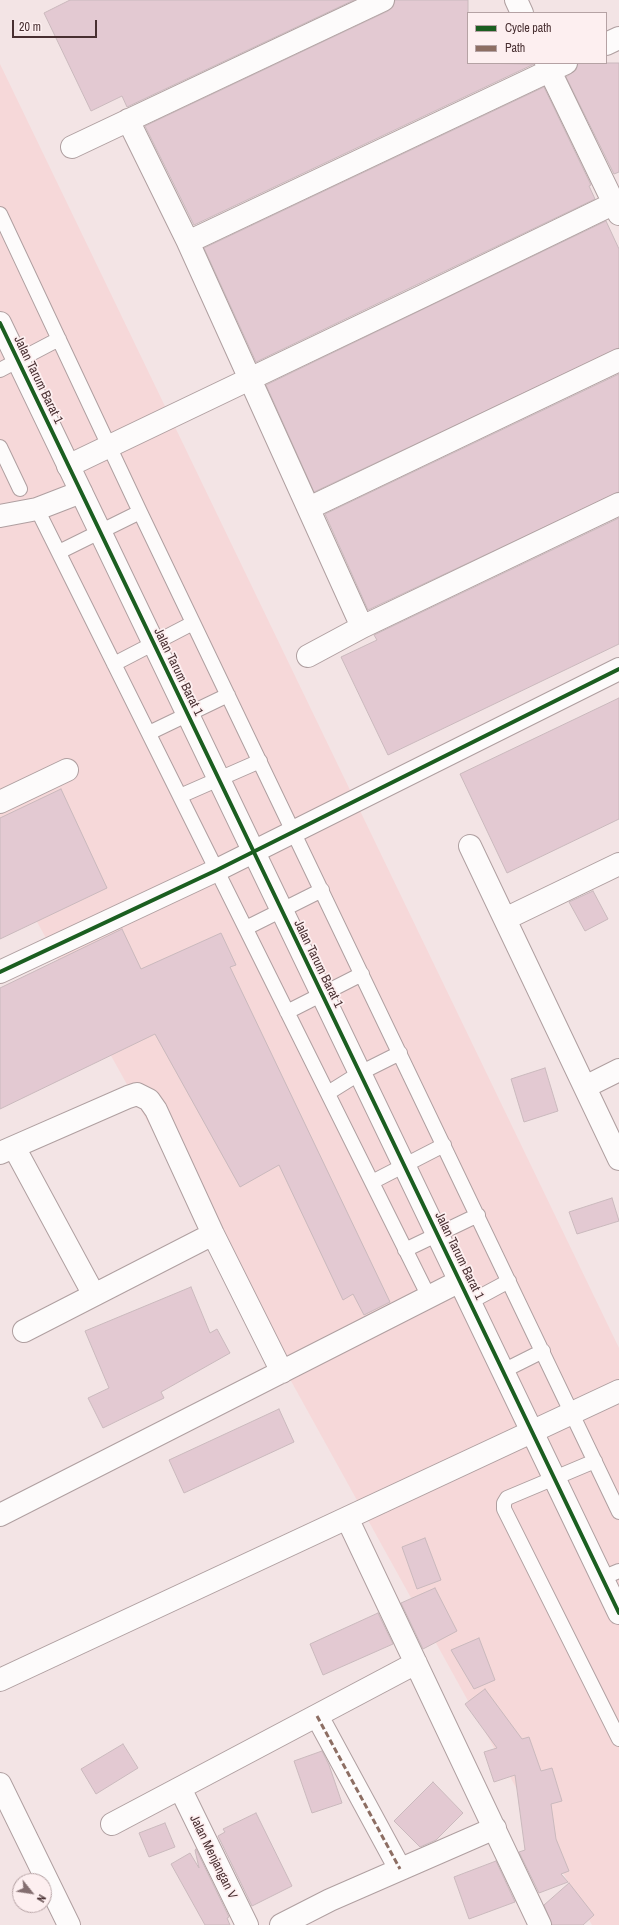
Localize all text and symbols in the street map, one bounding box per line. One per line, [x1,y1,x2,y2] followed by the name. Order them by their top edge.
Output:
[14,12,99,38] scale bar
[467,12,607,64] legend
[19,19,41,35] text: 20 m
[505,20,552,36] text: Cycle path
[505,40,525,56] text: Path
[10,334,66,426] street label: Jalan Tarum Barat 1
[150,626,206,718] street label: Jalan Tarum Barat 1
[290,918,346,1010] street label: Jalan Tarum Barat 1
[431,1210,487,1302] street label: Jalan Tarum Barat 1
[186,1813,240,1901] street label: Jalan Menjangan V
[12,1873,52,1913] north arrow
[34,1892,49,1905] text: N

